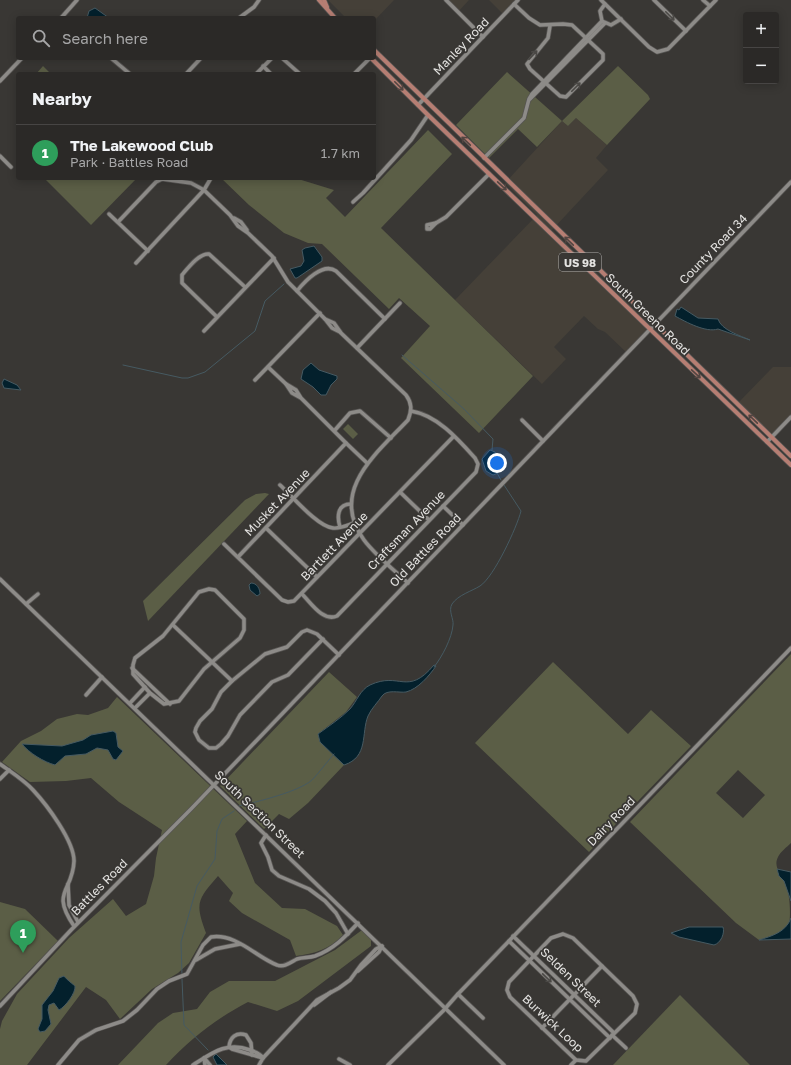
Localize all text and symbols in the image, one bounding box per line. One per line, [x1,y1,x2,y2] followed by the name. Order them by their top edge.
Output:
[665,11,675,21] one-way arrow
[743,12,779,84] map controls
[743,12,779,48] button: +
[430,14,492,78] street label: Manley Road
[16,16,376,60] search box
[30,27,52,49] icon: search
[62,29,148,47] text: Search here
[743,48,779,84] button: −
[528,50,538,60] one-way arrow
[394,81,404,91] one-way arrow
[571,82,581,92] one-way arrow
[32,88,92,109] text: Nearby
[70,136,213,154] text: The Lakewood Club
[461,136,471,146] one-way arrow
[42,145,48,161] text: 1
[321,145,360,161] text: 1.7 km
[70,154,188,170] text: Park · Battles Road
[497,181,507,191] one-way arrow
[676,211,750,287] street label: County Road 34
[564,236,574,246] one-way arrow
[559,253,601,271] road number: US 98
[603,270,693,358] street label: South Greeno Road
[691,369,701,379] one-way arrow
[748,414,758,424] one-way arrow
[487,453,507,473] your location
[241,465,313,539] street label: Musket Avenue
[364,487,448,573] street label: Craftsman Avenue
[297,508,371,584] street label: Bartlett Avenue
[386,510,464,590] street label: Old Battles Road
[212,767,308,861] street label: South Section Street
[584,793,638,849] street label: Dairy Road
[68,856,130,918] street label: Battles Road
[10,920,36,953] pin: 1
[538,944,605,1010] street label: Selden Street
[542,973,552,982] one-way arrow
[519,991,587,1055] street label: Burwick Loop

